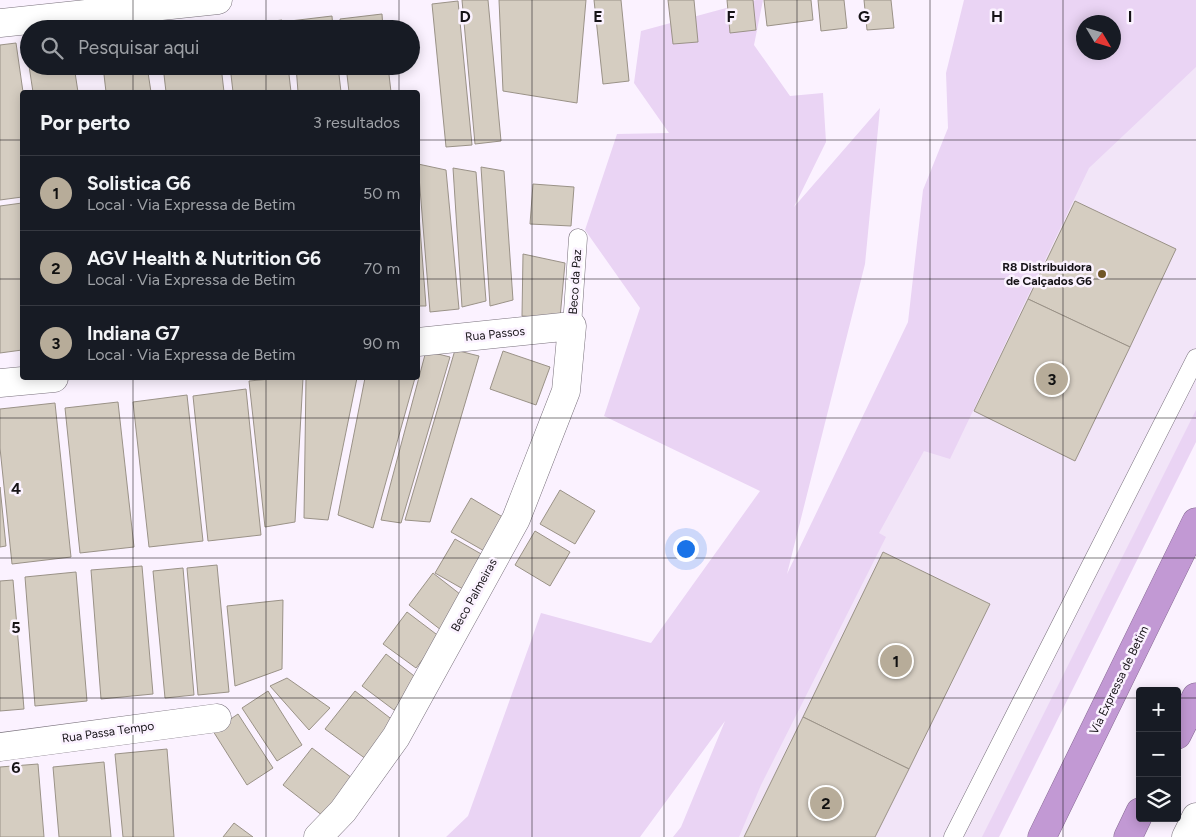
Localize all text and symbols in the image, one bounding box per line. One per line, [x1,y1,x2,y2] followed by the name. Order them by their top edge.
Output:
[459,7,471,26] text: D
[593,7,603,26] text: E
[727,7,736,26] text: F
[858,7,870,26] text: G
[991,7,1003,26] text: H
[1128,7,1132,26] text: I
[1076,15,1121,60] north arrow
[20,20,420,75] search box
[38,34,66,62] icon: search
[78,36,199,59] text: Pesquisar aqui
[40,110,130,135] text: Por perto
[313,113,400,132] text: 3 resultados
[87,172,191,195] text: Solistica G6
[53,184,59,203] text: 1
[363,184,400,203] text: 50 m
[87,195,295,214] text: Local · Via Expressa de Betim
[87,247,321,270] text: AGV Health & Nutrition G6
[566,249,584,315] street label: Beco da Paz
[51,259,61,278] text: 2
[364,259,400,278] text: 70 m
[1002,260,1092,288] place label: R8 Distribuidora de Calçados G6
[1096,268,1108,280] marker: R8 Distribuidora de Calçados G6
[87,270,295,289] text: Local · Via Expressa de Betim
[87,322,180,345] text: Indiana G7
[464,324,526,344] street label: Rua Passos
[52,334,60,353] text: 3
[363,334,400,353] text: 90 m
[87,345,295,364] text: Local · Via Expressa de Betim
[1036,360,1068,398] pin: 3
[11,479,21,498] text: 4
[673,536,699,562] your location
[448,556,500,634] street label: Beco Palmeiras
[11,618,21,637] text: 5
[1087,623,1151,737] street label: Via Expressa de Betim
[880,642,912,680] pin: 1
[1136,687,1181,822] map controls
[1136,687,1181,732] button: +
[61,719,155,745] street label: Rua Passa Tempo
[1136,732,1181,777] button: −
[11,758,21,777] text: 6
[1136,777,1181,822] button: layers
[810,784,842,822] pin: 2

